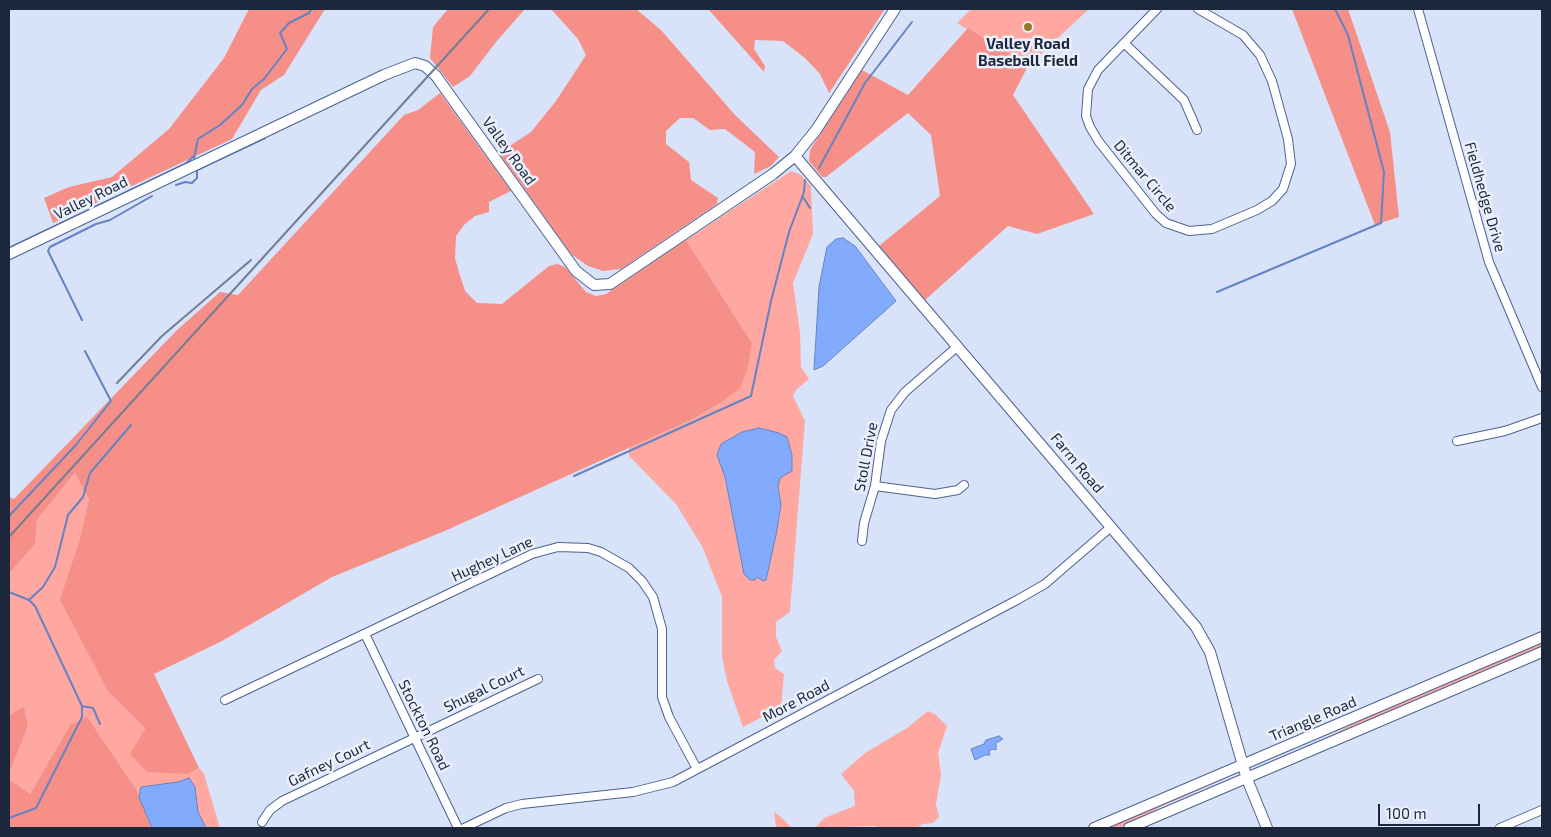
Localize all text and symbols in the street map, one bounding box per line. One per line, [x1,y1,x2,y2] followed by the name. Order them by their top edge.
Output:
[1022,21,1034,33] marker: Valley Road Baseball Field
[978,35,1078,70] place label: Valley Road Baseball Field
[478,113,540,189] street label: Valley Road
[1110,136,1180,216] street label: Ditmar Circle
[1461,140,1509,254] street label: Fieldhedge Drive
[51,172,131,224] street label: Valley Road
[850,421,882,493] street label: Stoll Drive
[1047,429,1107,497] street label: Farm Road
[448,532,536,586] street label: Hughey Lane
[441,662,527,716] street label: Shugal Court
[759,676,833,726] street label: More Road
[394,677,454,773] street label: Stockton Road
[1267,693,1359,745] street label: Triangle Road
[285,735,373,791] street label: Gafney Court
[1381,794,1484,826] scale bar
[1386,804,1427,822] text: 100 m

